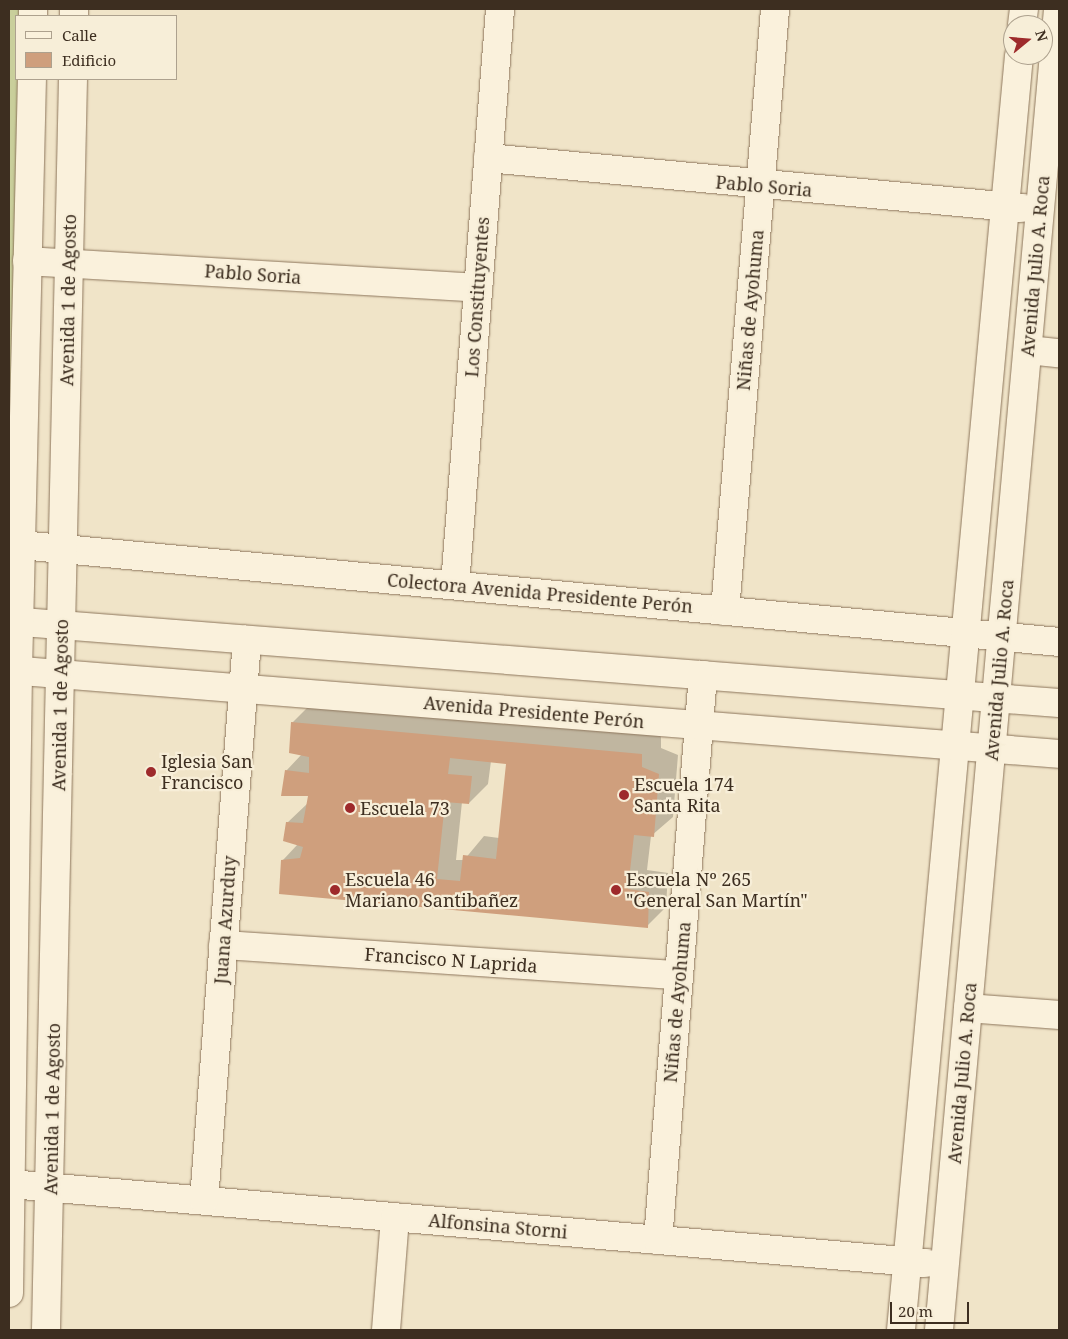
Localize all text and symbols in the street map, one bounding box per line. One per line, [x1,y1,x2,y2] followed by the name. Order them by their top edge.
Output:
[15,15,178,80] legend
[1003,15,1053,65] north arrow
[62,25,97,45] text: Calle
[1031,28,1053,44] text: N
[62,50,116,70] text: Edificio
[715,171,813,201] street label: Pablo Soria
[1016,174,1054,358] street label: Avenida Julio A. Roca
[56,214,80,386] street label: Avenida 1 de Agosto
[461,216,493,378] street label: Los Constituyentes
[732,228,768,392] street label: Niñas de Ayohuma
[204,260,302,288] street label: Pablo Soria
[386,569,694,617] street label: Colectora Avenida Presidente Perón
[980,578,1018,762] street label: Avenida Julio A. Roca
[48,619,72,791] street label: Avenida 1 de Agosto
[423,692,645,732] street label: Avenida Presidente Perón
[161,751,253,794] place label: Iglesia San Francisco
[145,766,157,778] marker: Iglesia San Francisco
[634,774,734,816] place label: Escuela 174 Santa Rita
[618,789,630,801] marker: Escuela 174 Santa Rita
[360,797,450,819] place label: Escuela 73
[344,802,356,814] marker: Escuela 73
[210,855,240,985] street label: Juana Azurduy
[345,869,518,912] place label: Escuela 46 Mariano Santibañez
[626,869,808,912] place label: Escuela Nº 265 "General San Martín"
[329,884,341,896] marker: Escuela 46 Mariano Santibañez
[610,884,622,896] marker: Escuela Nº 265 "General San Martín"
[659,920,695,1084] street label: Niñas de Ayohuma
[364,943,538,977] street label: Francisco N Laprida
[943,981,981,1165] street label: Avenida Julio A. Roca
[40,1023,64,1195] street label: Avenida 1 de Agosto
[428,1209,568,1243] street label: Alfonsina Storni
[893,1292,972,1324] scale bar
[898,1301,933,1321] text: 20 m

